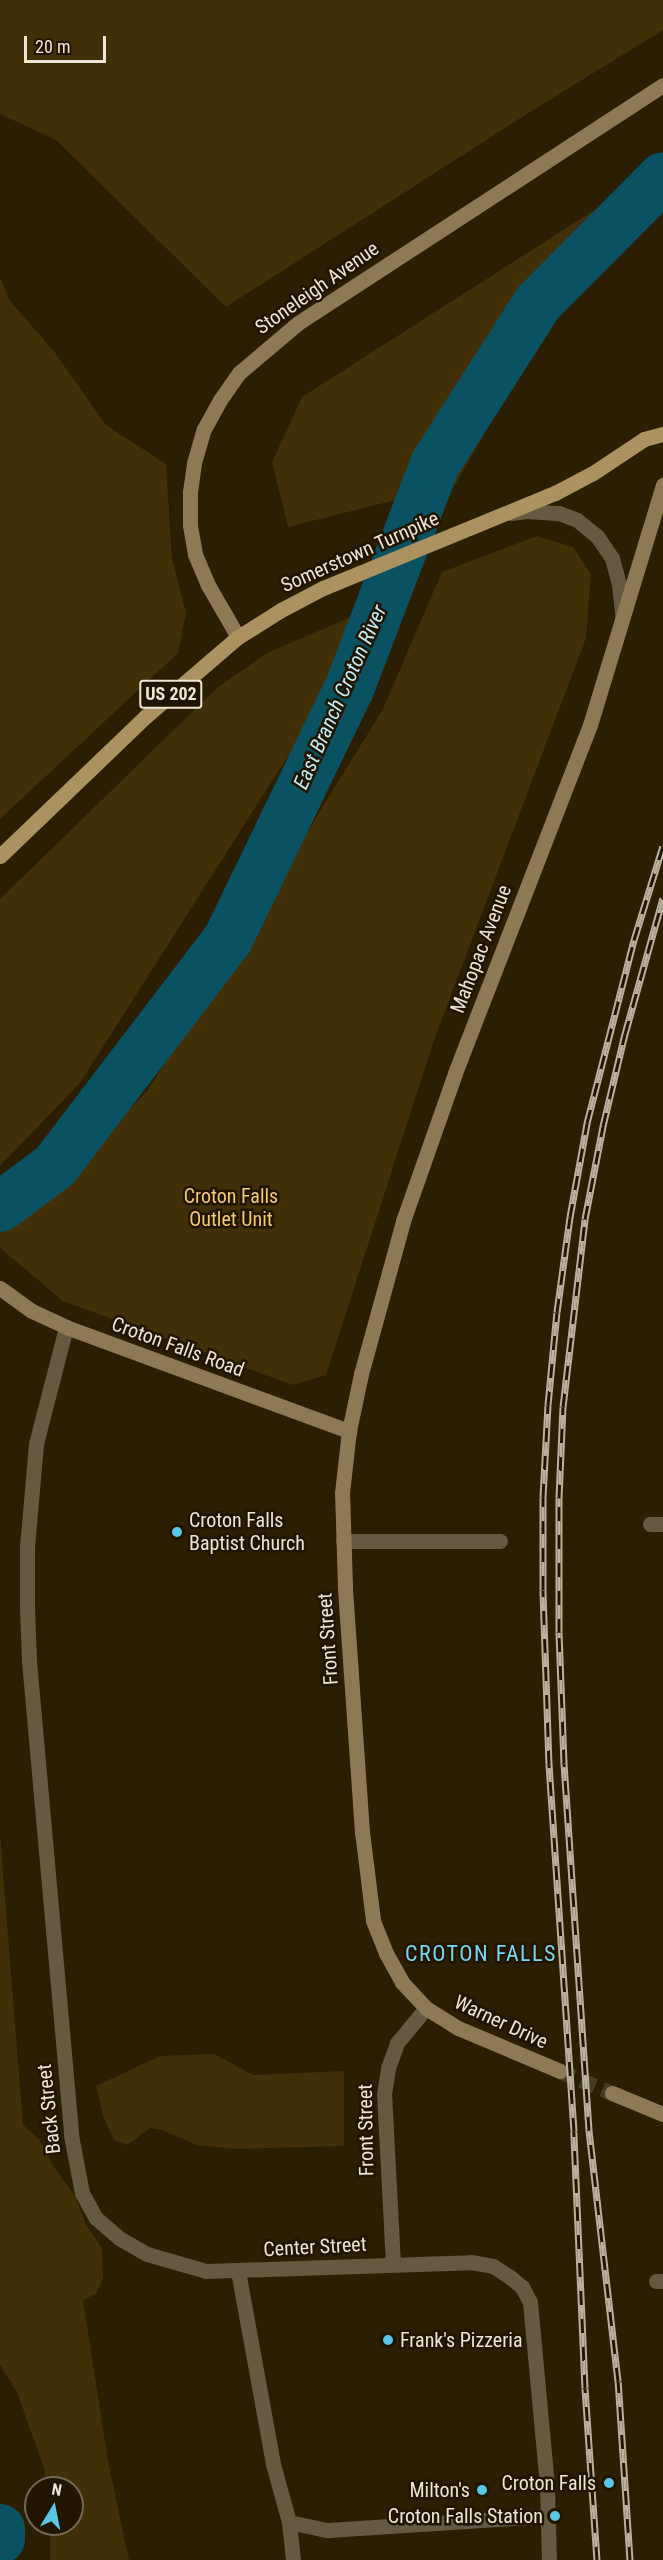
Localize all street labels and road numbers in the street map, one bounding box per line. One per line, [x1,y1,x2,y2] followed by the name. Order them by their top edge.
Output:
[251,236,383,340] street label: Stoneleigh Avenue
[277,506,443,598] street label: Somerstown Turnpike
[138,679,204,709] road number: US 202
[446,882,516,1016] street label: Mahopac Avenue
[108,1312,248,1382] street label: Croton Falls Road
[313,1592,343,1686] street label: Front Street
[451,1990,551,2054] street label: Warner Drive
[32,2063,66,2155] street label: Back Street
[353,2084,379,2176] street label: Front Street
[263,2232,367,2262] street label: Center Street

